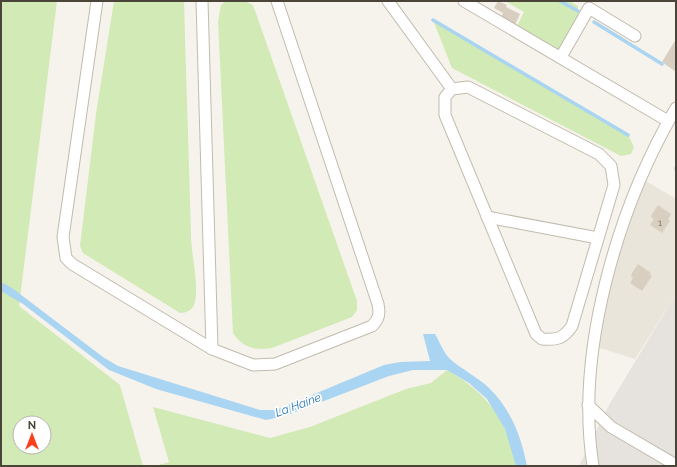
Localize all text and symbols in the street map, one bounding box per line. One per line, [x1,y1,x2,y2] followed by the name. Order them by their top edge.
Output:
[658,218,662,228] house number: 1
[273,390,323,420] water label: La Haine
[12,415,52,455] north arrow
[28,419,36,432] text: N

